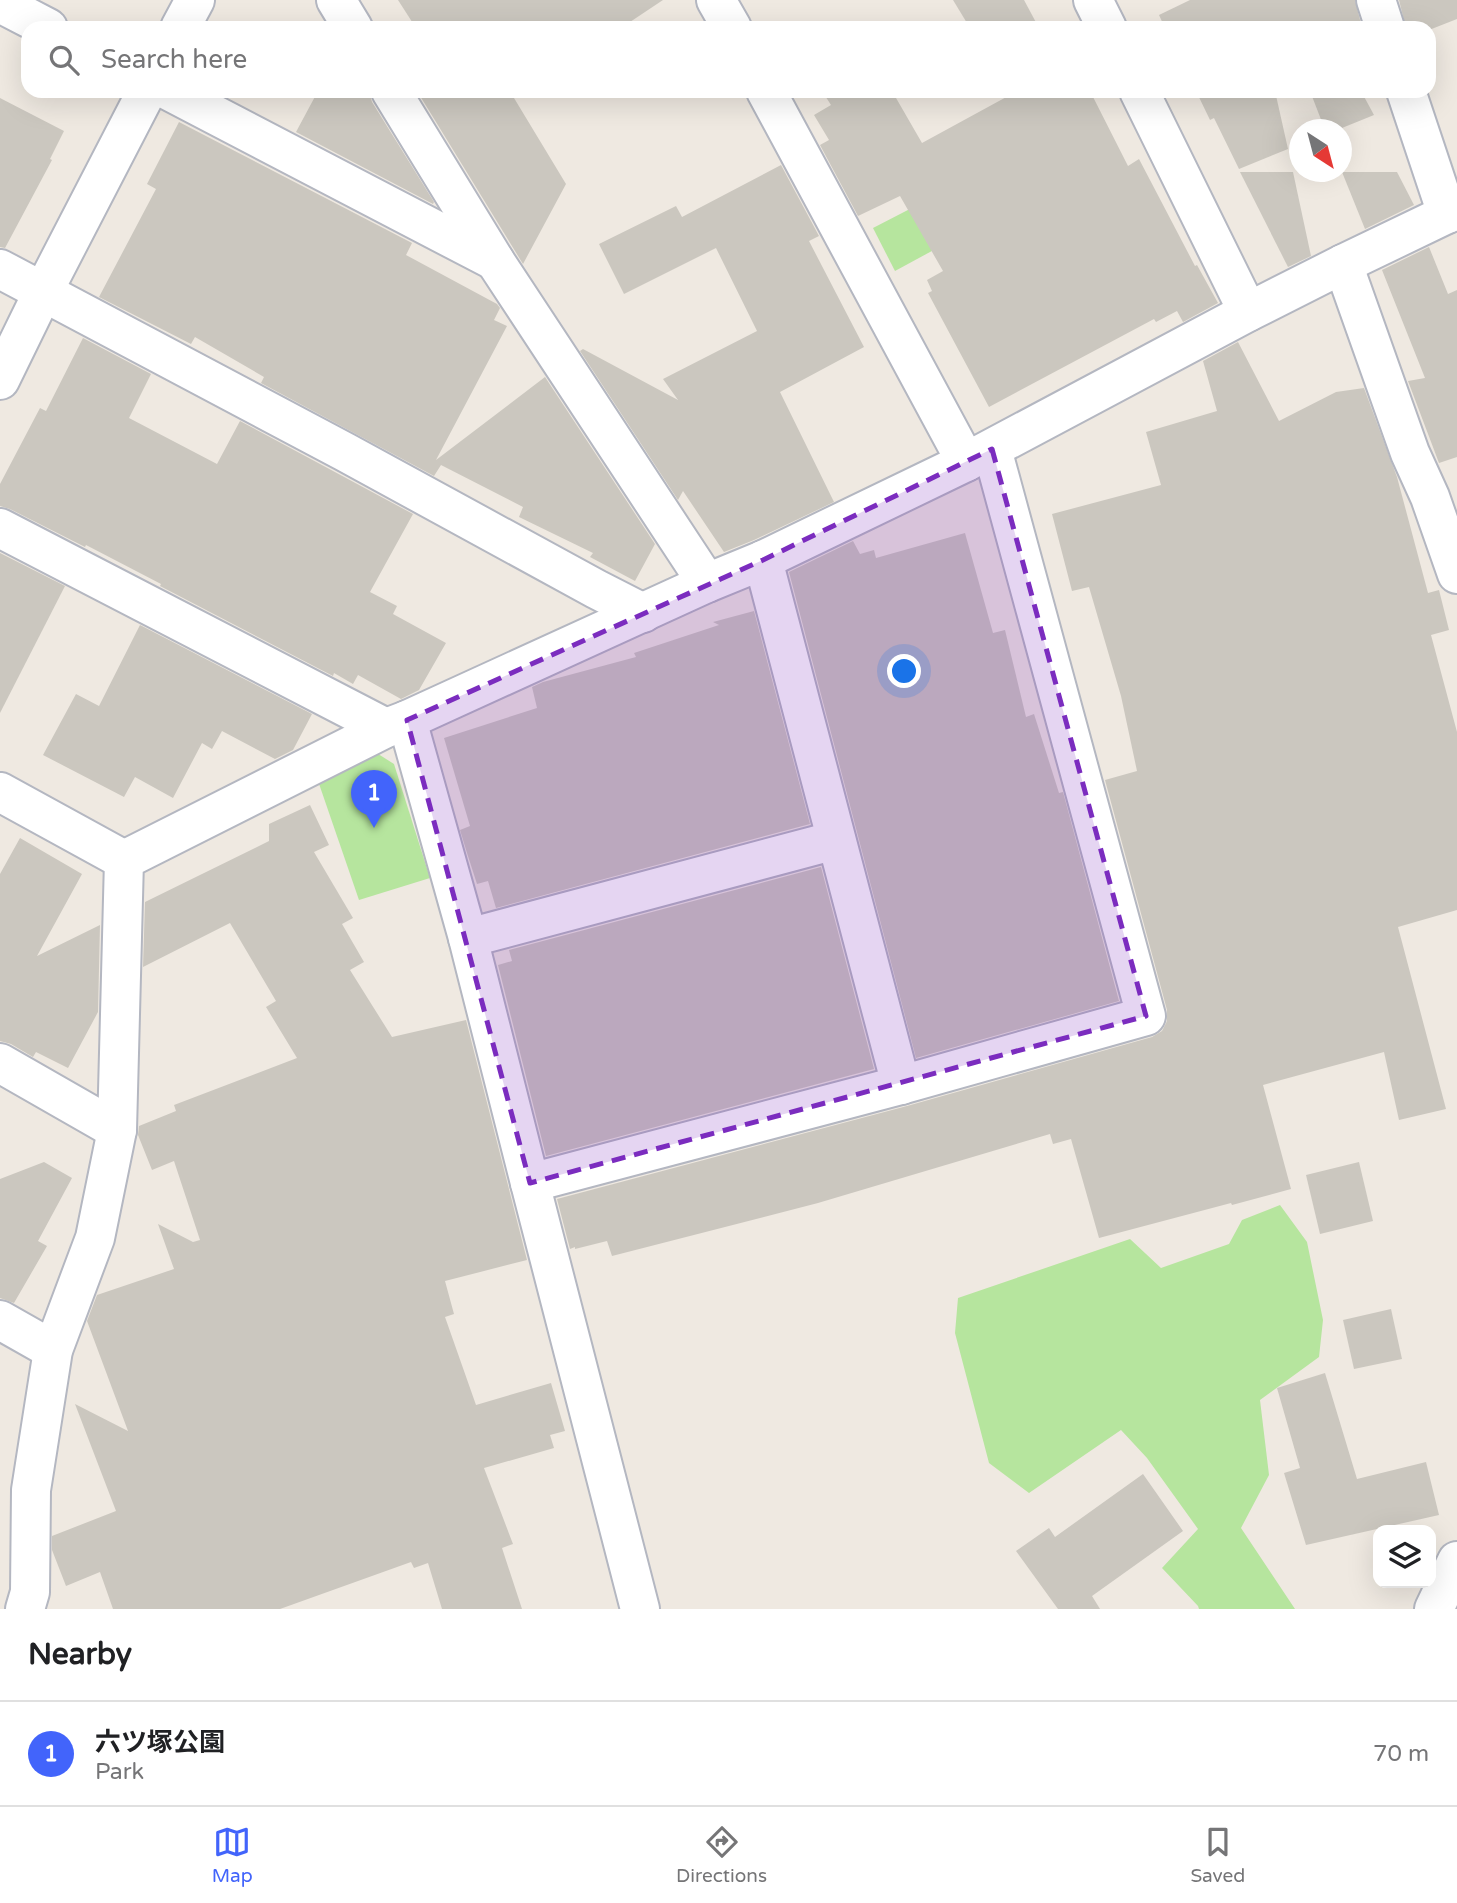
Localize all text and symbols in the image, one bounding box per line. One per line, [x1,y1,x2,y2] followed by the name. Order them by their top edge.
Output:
[21,21,1436,98] search box
[45,41,83,79] icon: search
[101,44,247,75] text: Search here
[1289,119,1352,182] north arrow
[887,654,921,688] your location
[351,770,397,828] pin: 1
[1373,1525,1436,1588] map controls
[1373,1525,1436,1588] button: layers
[28,1636,132,1673] text: Nearby
[95,1727,225,1758] text: 六ツ塚公園
[44,1740,58,1768] text: 1
[1373,1740,1429,1768] text: 70 m
[95,1758,144,1786] text: Park
[212,1823,253,1887] tab: Map
[676,1823,767,1887] tab: Directions
[1190,1823,1245,1887] tab: Saved

